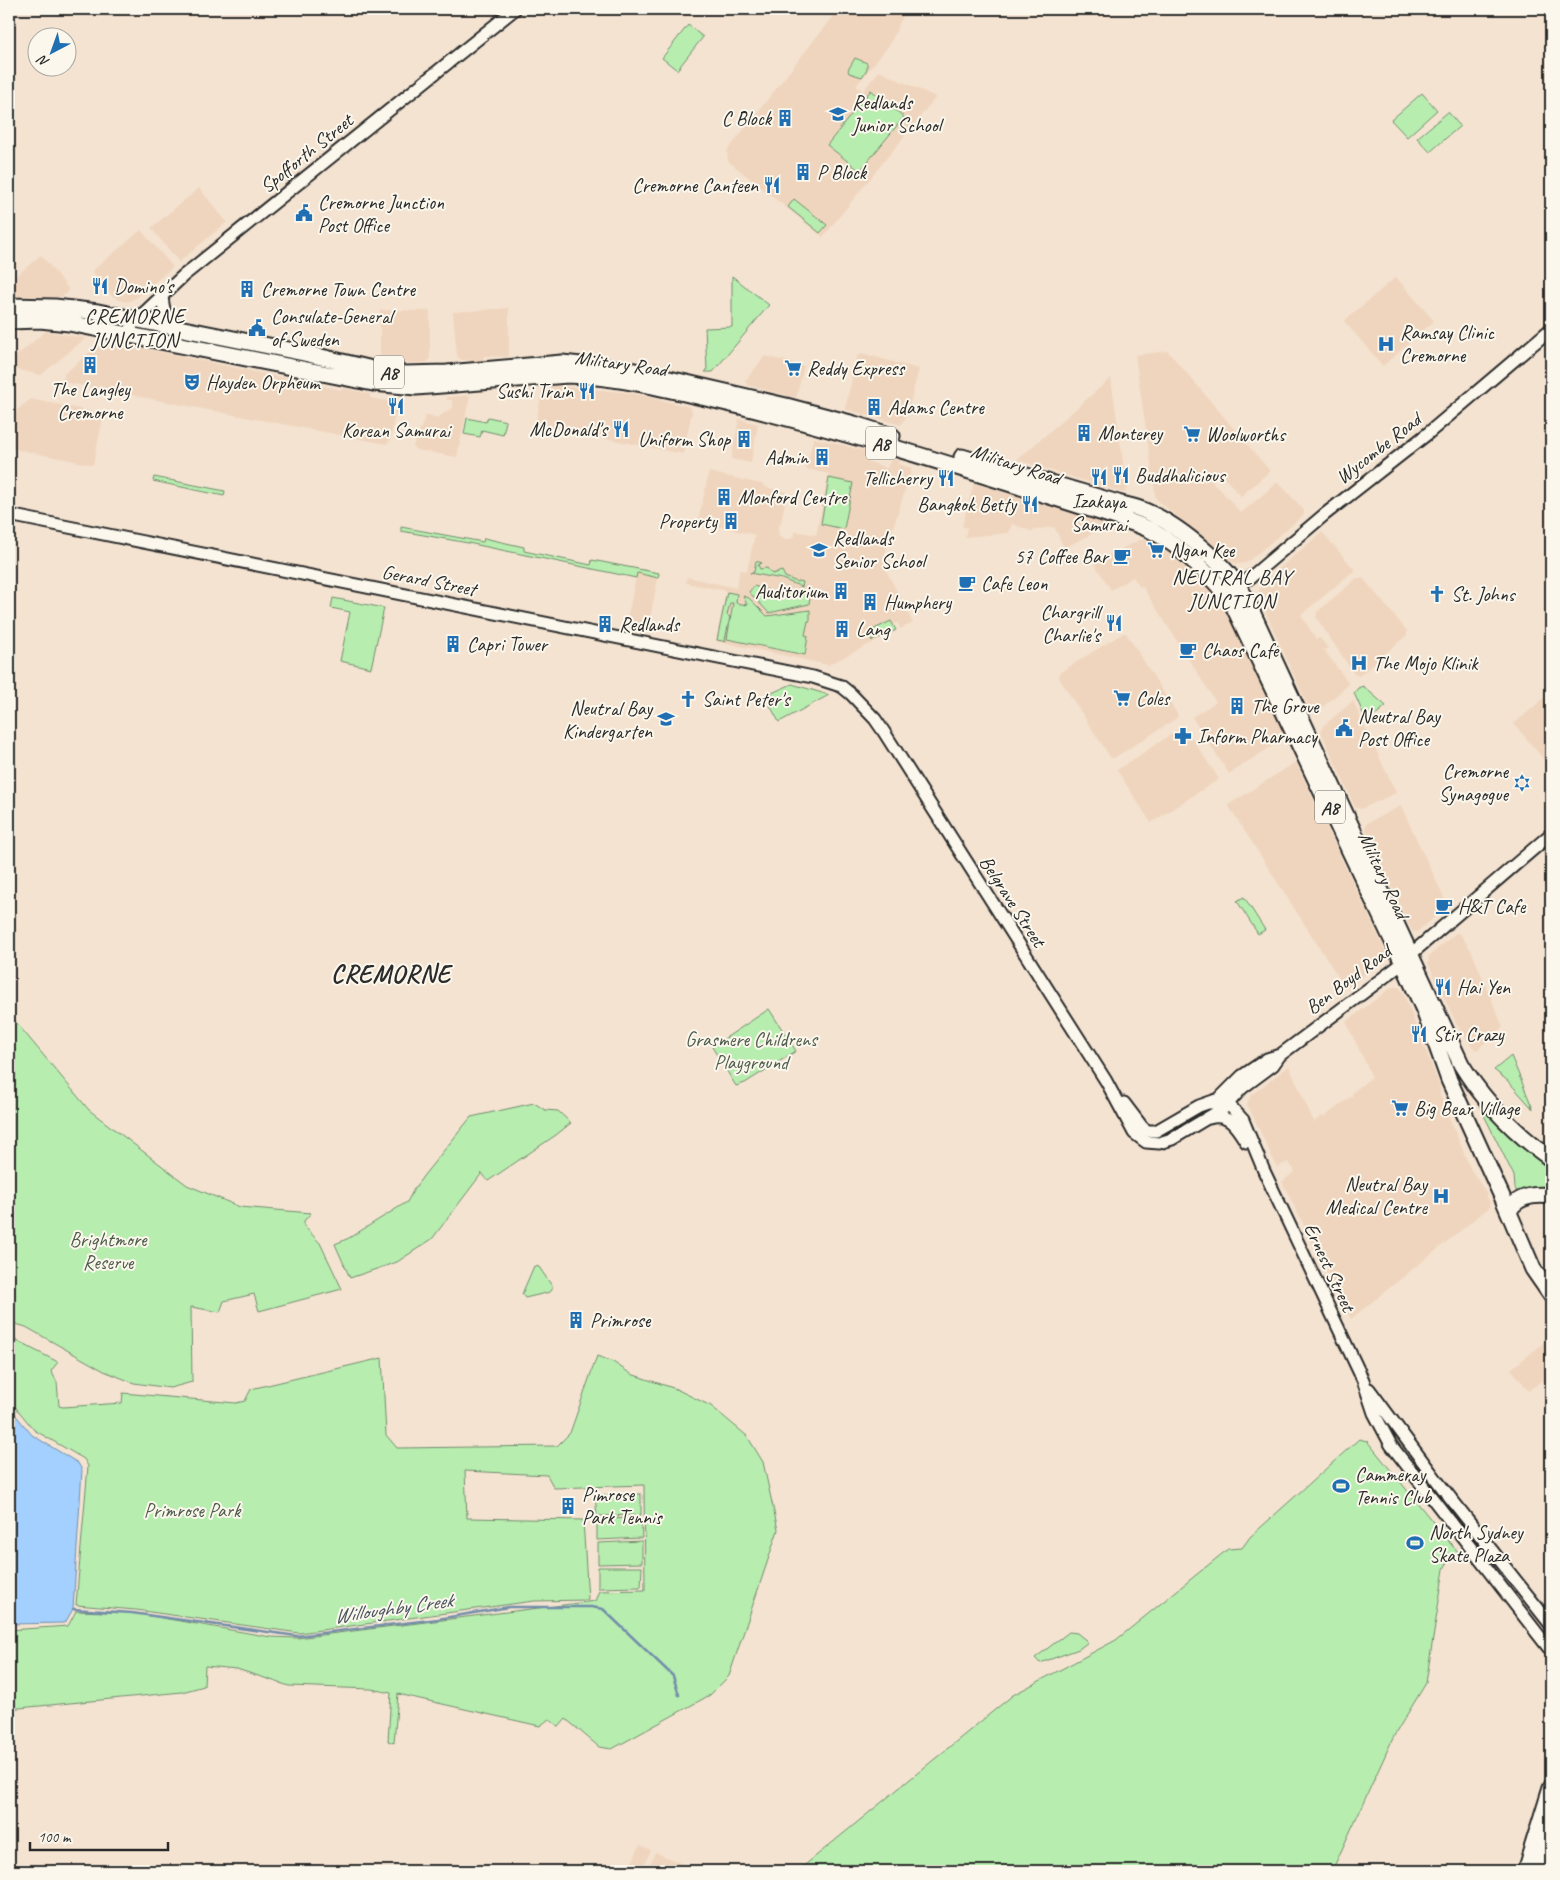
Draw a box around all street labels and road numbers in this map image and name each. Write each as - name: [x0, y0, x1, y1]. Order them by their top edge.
- street label: Spofforth Street: [255, 107, 360, 199]
- street label: Military Road: [573, 345, 672, 383]
- road number: A8: [374, 356, 404, 388]
- street label: Wycombe Road: [1331, 405, 1428, 489]
- road number: A8: [866, 426, 896, 459]
- street label: Military Road: [968, 438, 1067, 492]
- street label: Gerard Street: [380, 559, 481, 602]
- road number: A8: [1315, 790, 1345, 824]
- street label: Military Road: [1353, 828, 1416, 925]
- street label: Belgrave Street: [974, 851, 1053, 954]
- street label: Ben Boyd Road: [1300, 937, 1399, 1020]
- street label: Ernest Street: [1298, 1219, 1362, 1318]

